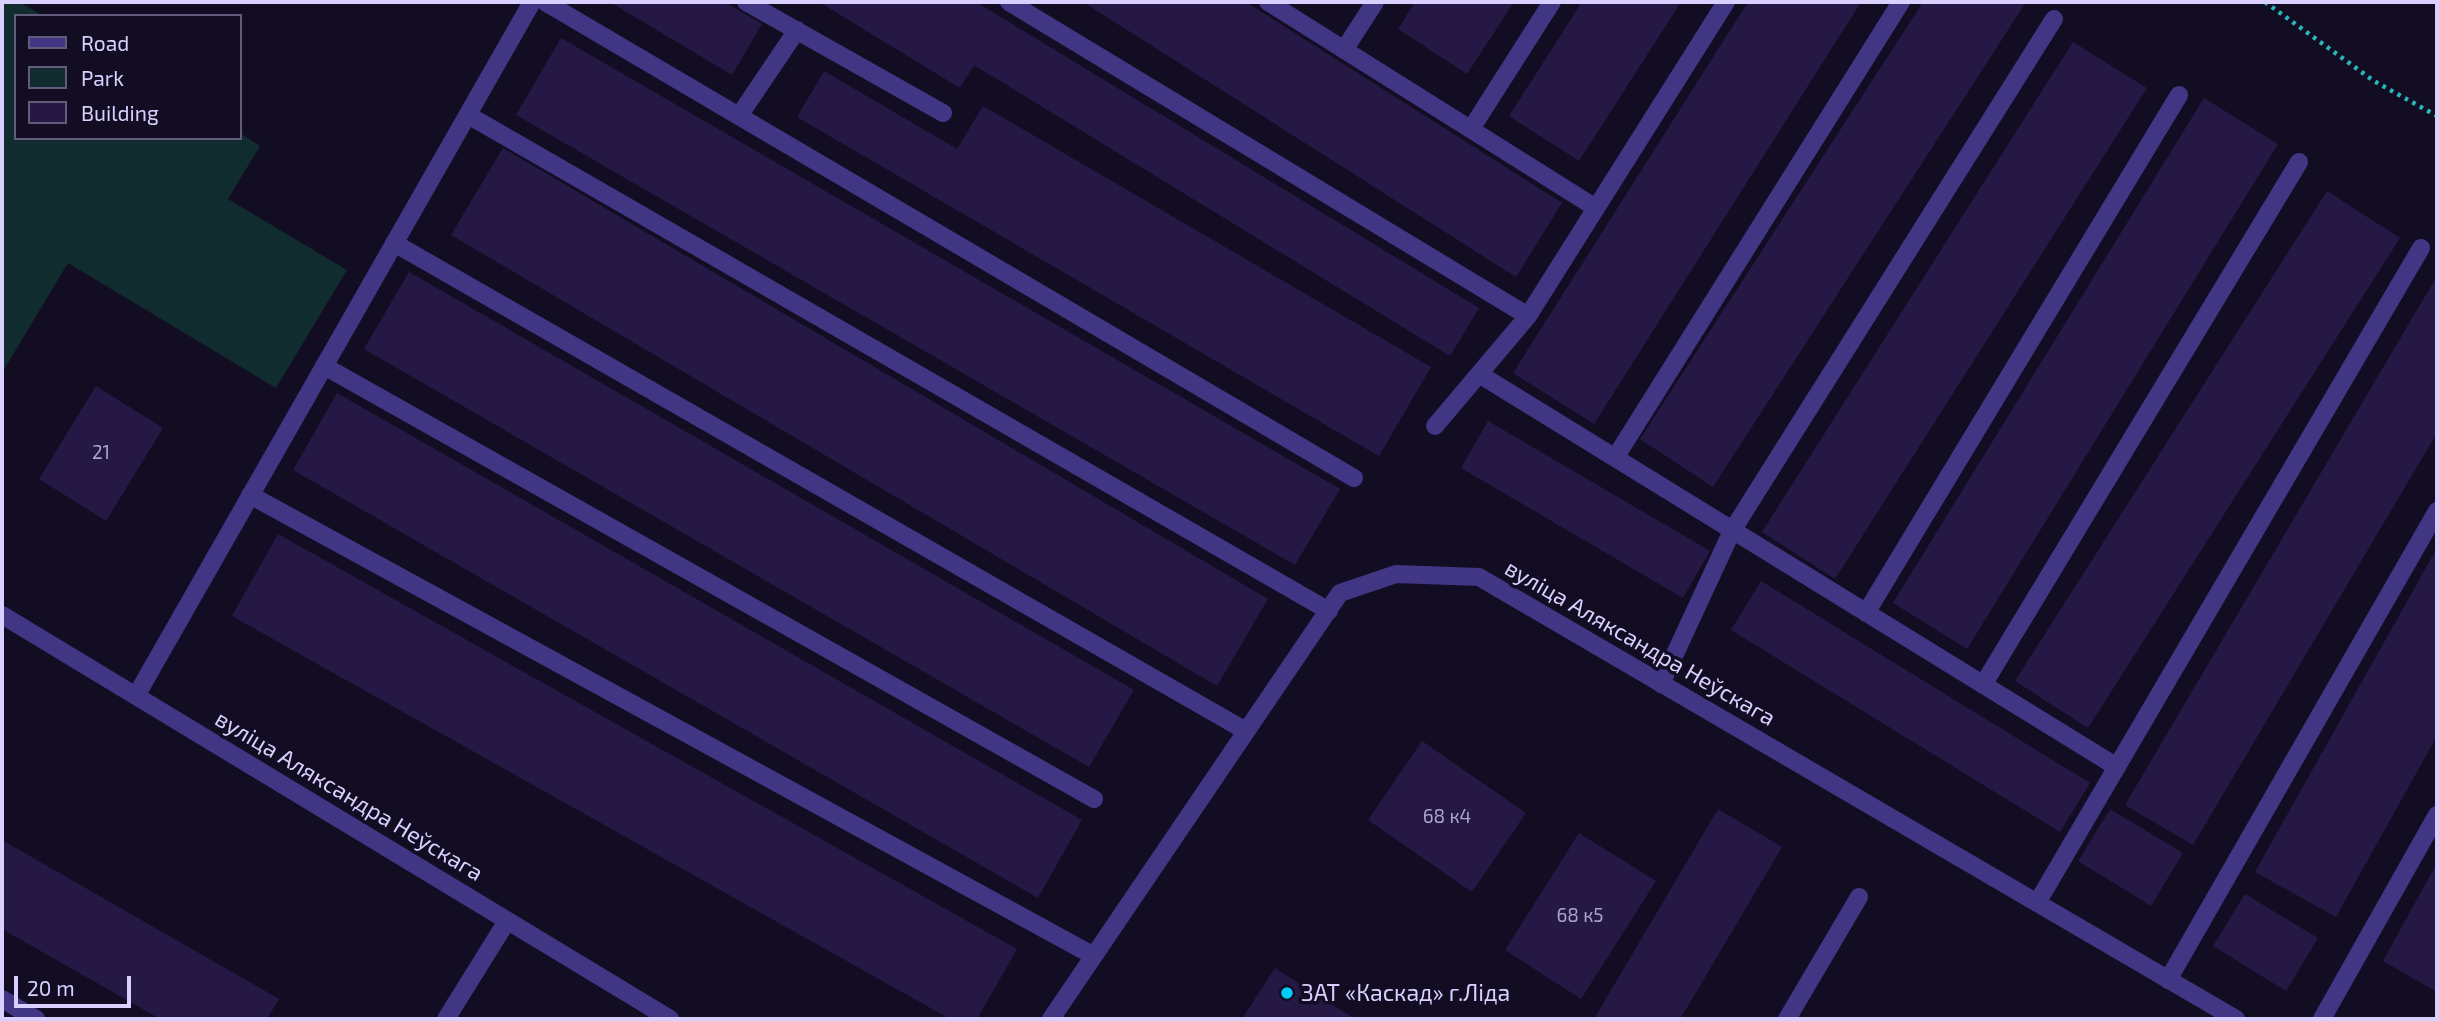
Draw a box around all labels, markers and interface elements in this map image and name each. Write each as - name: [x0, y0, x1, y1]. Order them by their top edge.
- legend: [14, 14, 242, 140]
- text: Road: [81, 30, 129, 55]
- text: Park: [81, 65, 124, 90]
- text: Building: [81, 100, 159, 125]
- house number: 21: [92, 442, 110, 464]
- street label: вуліца Аляксандра Неўскага: [1500, 554, 1780, 732]
- street label: вуліца Аляксандра Неўскага: [210, 705, 488, 887]
- house number: 68 к4: [1423, 806, 1471, 828]
- house number: 68 к5: [1556, 905, 1604, 927]
- scale bar: [18, 962, 135, 1006]
- text: 20 m: [27, 975, 75, 1000]
- place label: ЗАТ «Каскад» г.Ліда: [1301, 979, 1510, 1007]
- marker: ЗАТ «Каскад» г.Ліда: [1279, 985, 1295, 1001]

